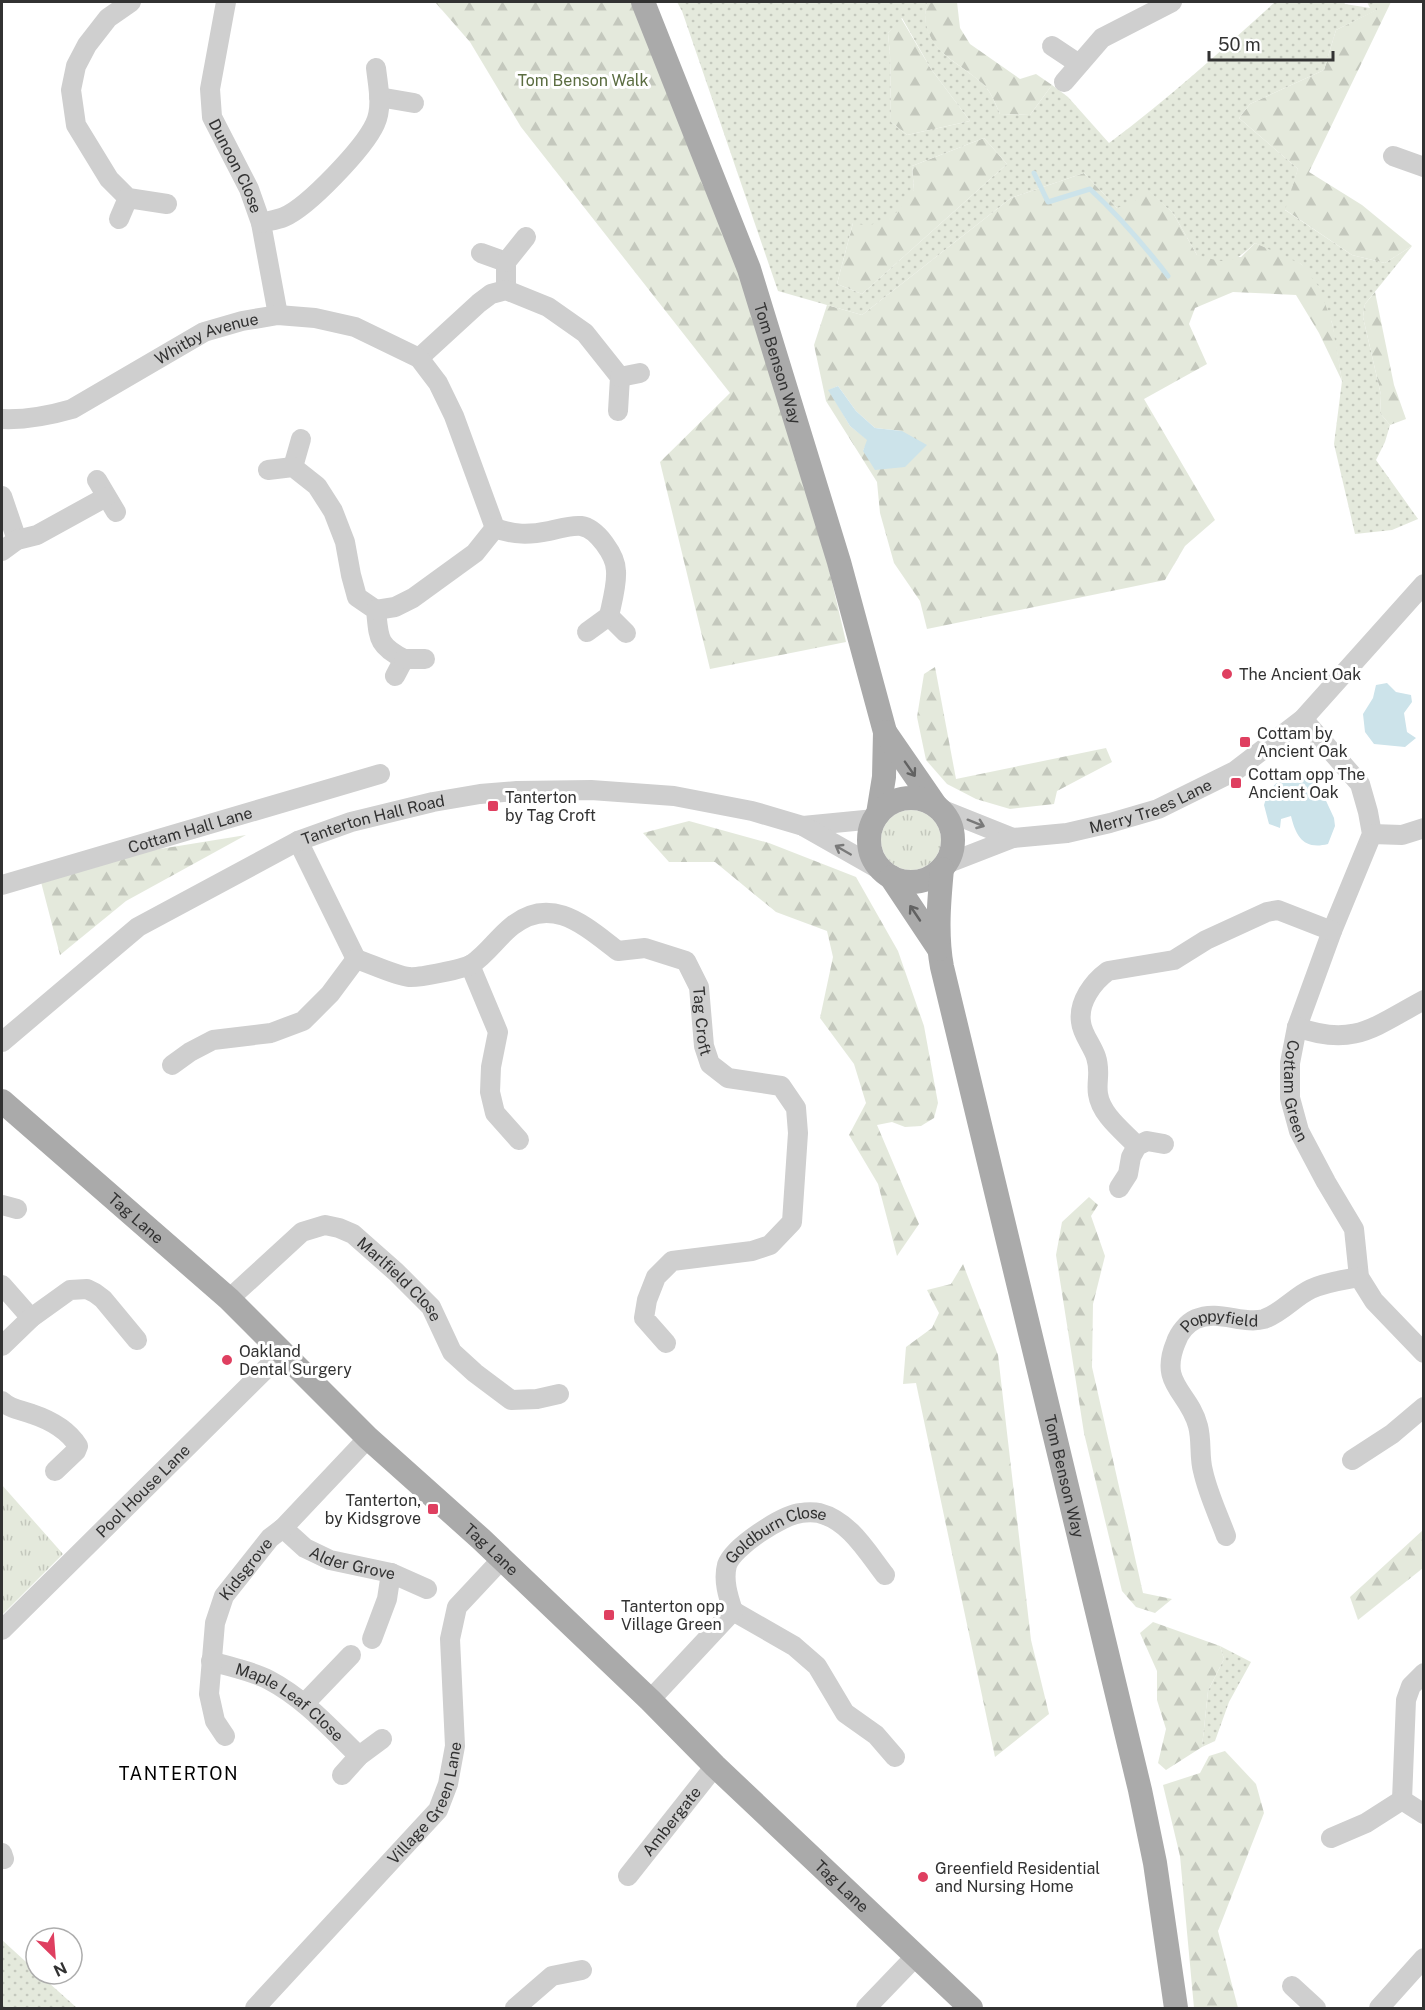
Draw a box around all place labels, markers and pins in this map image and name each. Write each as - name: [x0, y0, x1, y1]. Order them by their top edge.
- place label: The Ancient Oak: [1239, 665, 1361, 684]
- marker: The Ancient Oak: [1220, 667, 1234, 681]
- place label: Cottam by Ancient Oak: [1257, 724, 1348, 761]
- marker: Cottam by Ancient Oak: [1238, 735, 1252, 749]
- place label: Cottam opp The Ancient Oak: [1248, 765, 1365, 802]
- marker: Cottam opp The Ancient Oak: [1229, 776, 1243, 790]
- place label: Tanterton by Tag Croft: [505, 788, 596, 825]
- marker: Tanterton by Tag Croft: [486, 799, 500, 813]
- place label: Oakland Dental Surgery: [239, 1342, 352, 1379]
- marker: Oakland Dental Surgery: [220, 1353, 234, 1367]
- place label: Tanterton, by Kidsgrove: [325, 1491, 421, 1528]
- marker: Tanterton, by Kidsgrove: [426, 1502, 440, 1516]
- place label: Tanterton opp Village Green: [621, 1597, 724, 1634]
- marker: Tanterton opp Village Green: [602, 1608, 616, 1622]
- place label: Greenfield Residential and Nursing Home: [935, 1859, 1100, 1896]
- marker: Greenfield Residential and Nursing Home: [916, 1870, 930, 1884]

